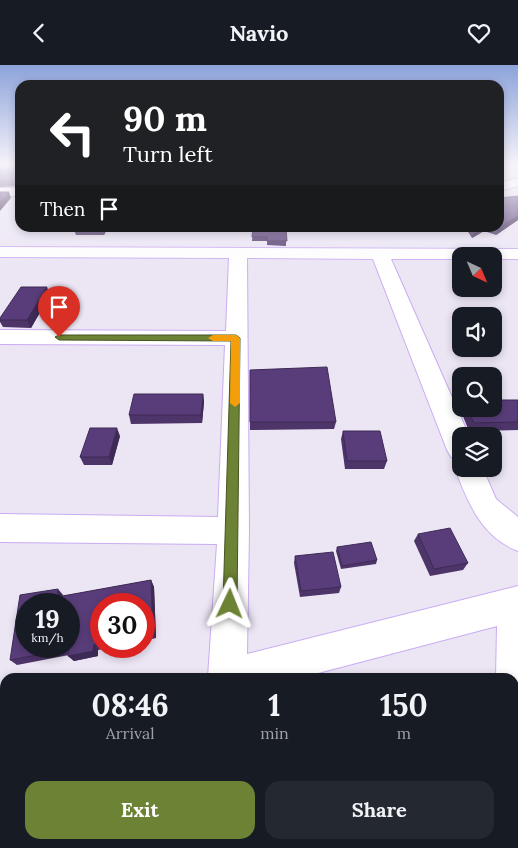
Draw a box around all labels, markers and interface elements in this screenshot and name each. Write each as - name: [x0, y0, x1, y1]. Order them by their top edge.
- icon: back: [25, 19, 53, 47]
- text: Navio: [229, 19, 289, 47]
- icon: heart: [465, 19, 493, 47]
- text: 90 m: [123, 96, 207, 141]
- icon: left: [40, 100, 105, 165]
- text: Turn left: [123, 140, 213, 168]
- icon: arrive: [95, 195, 123, 223]
- text: Then: [40, 197, 85, 221]
- north arrow: [452, 247, 502, 297]
- map controls: [452, 247, 502, 477]
- pin: [38, 286, 80, 337]
- icon: arrive: [45, 293, 73, 321]
- button: sound: [452, 307, 502, 357]
- button: search: [452, 367, 502, 417]
- button: layers: [452, 427, 502, 477]
- position arrow: [203, 577, 255, 629]
- speed limit sign: 30: [90, 593, 155, 658]
- text: 19: [35, 603, 60, 635]
- text: km/h: [31, 630, 64, 645]
- text: 08:46: [91, 686, 169, 724]
- text: 1: [268, 686, 281, 724]
- text: 150: [380, 686, 428, 724]
- text: Arrival: [106, 723, 155, 743]
- text: min: [260, 723, 289, 743]
- text: m: [397, 723, 411, 743]
- button: Exit: [25, 781, 255, 839]
- button: Share: [265, 781, 494, 839]

